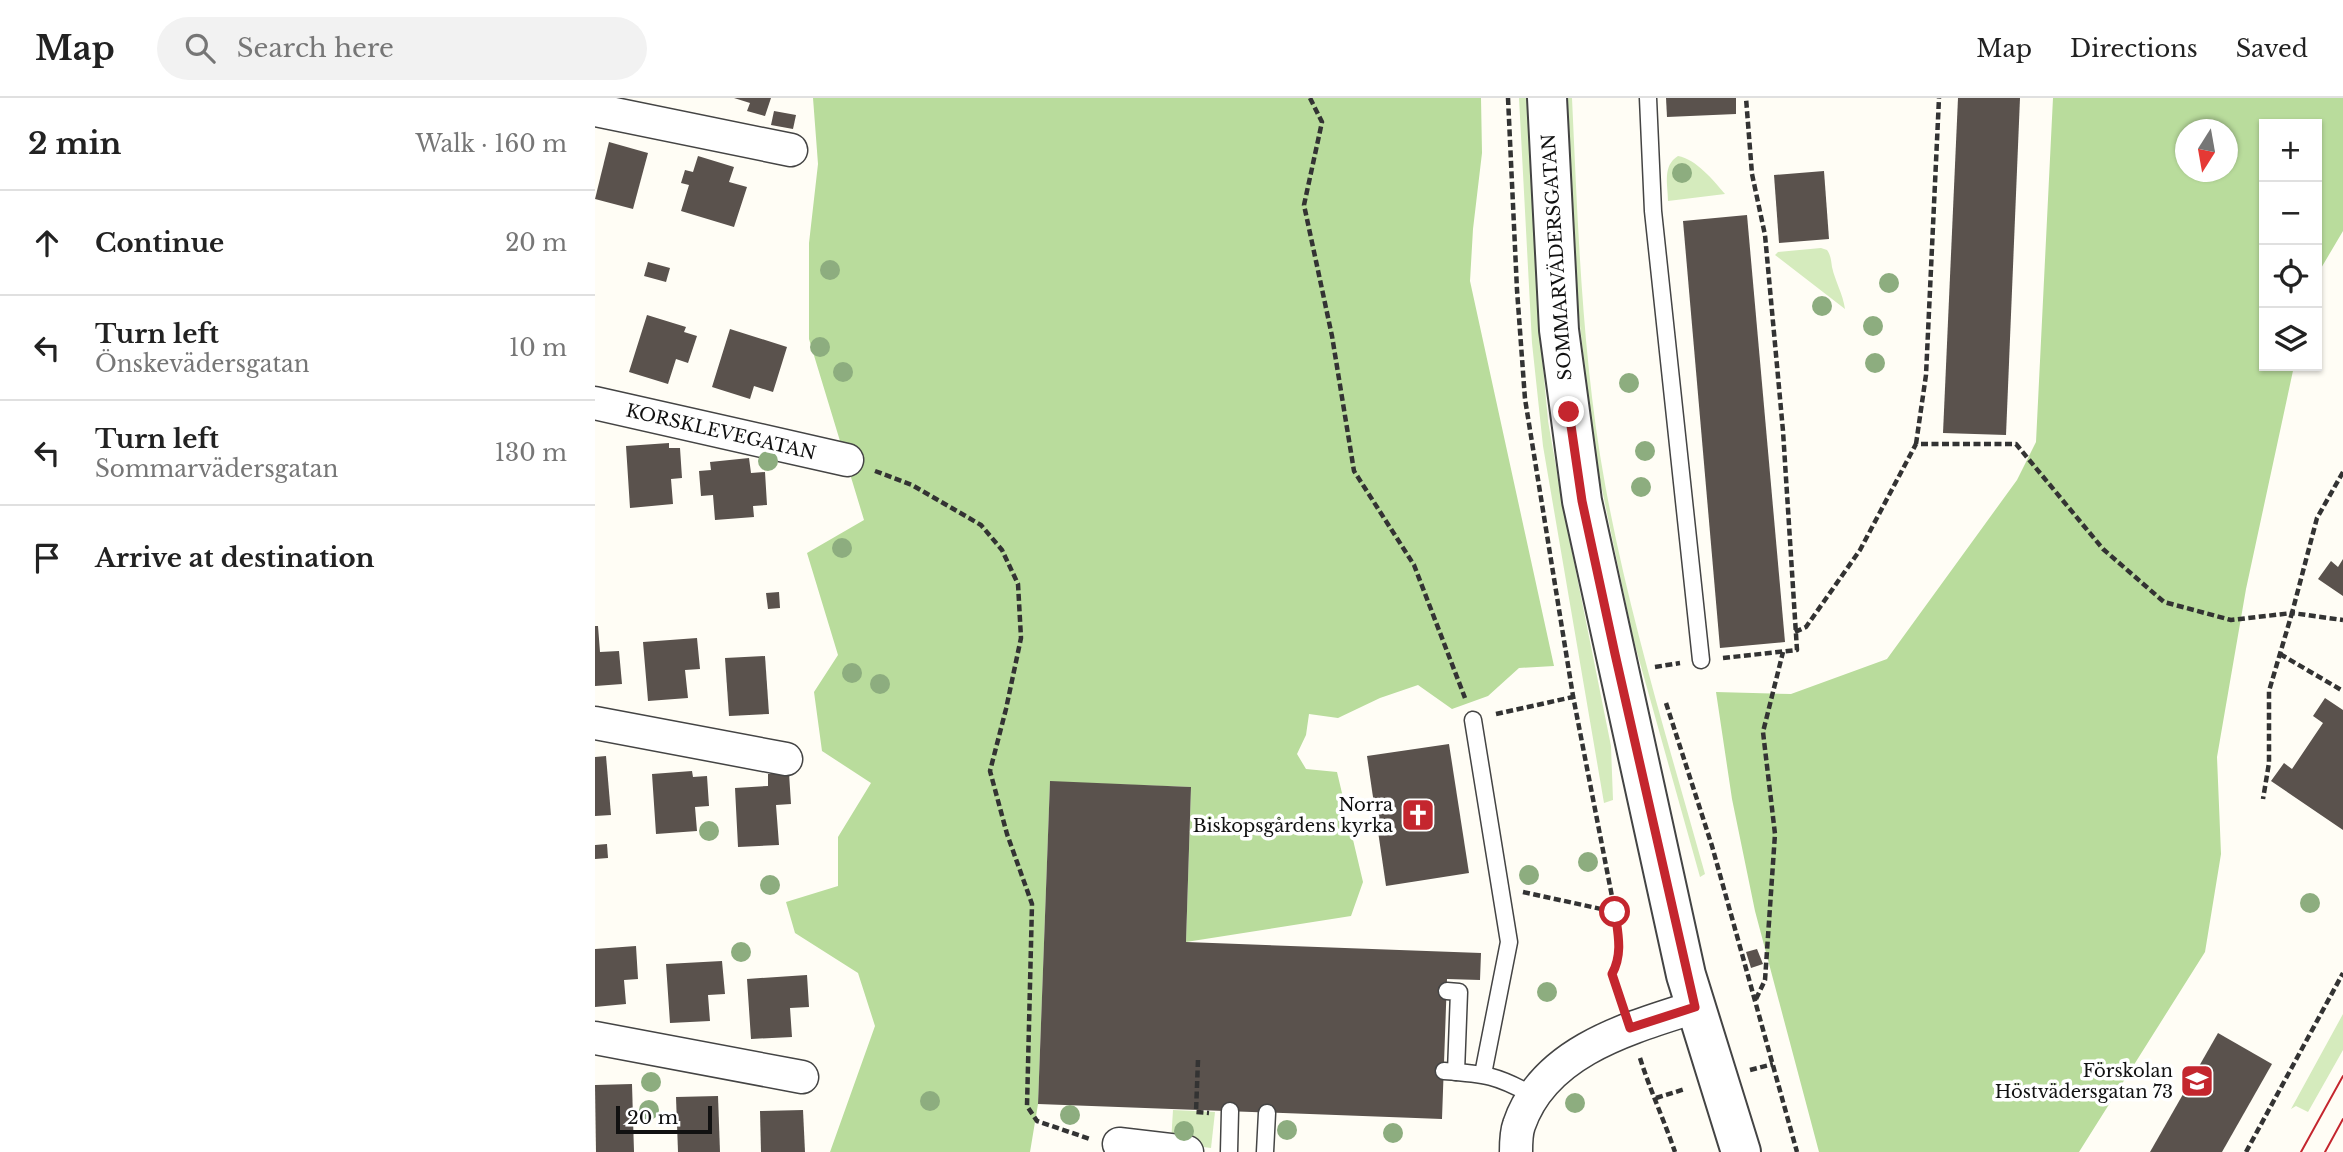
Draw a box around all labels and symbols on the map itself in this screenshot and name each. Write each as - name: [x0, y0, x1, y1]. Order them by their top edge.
- north arrow: [2175, 119, 2238, 182]
- street label: SOMMARVÄDERSGATAN: [1536, 133, 1577, 381]
- route end: [1553, 396, 1584, 427]
- street label: KORSKLEVEGATAN: [624, 399, 818, 465]
- place label: Norra Biskopsgårdens kyrka: [1193, 794, 1393, 837]
- church icon: Norra Biskopsgårdens kyrka: [1399, 796, 1437, 834]
- route start: [1599, 896, 1630, 927]
- place label: Förskolan Höstvädersgatan 73: [1995, 1060, 2173, 1103]
- school or university icon: Förskolan Höstvädersgatan 73: [2178, 1062, 2216, 1100]
- scale bar: [616, 1103, 712, 1135]

